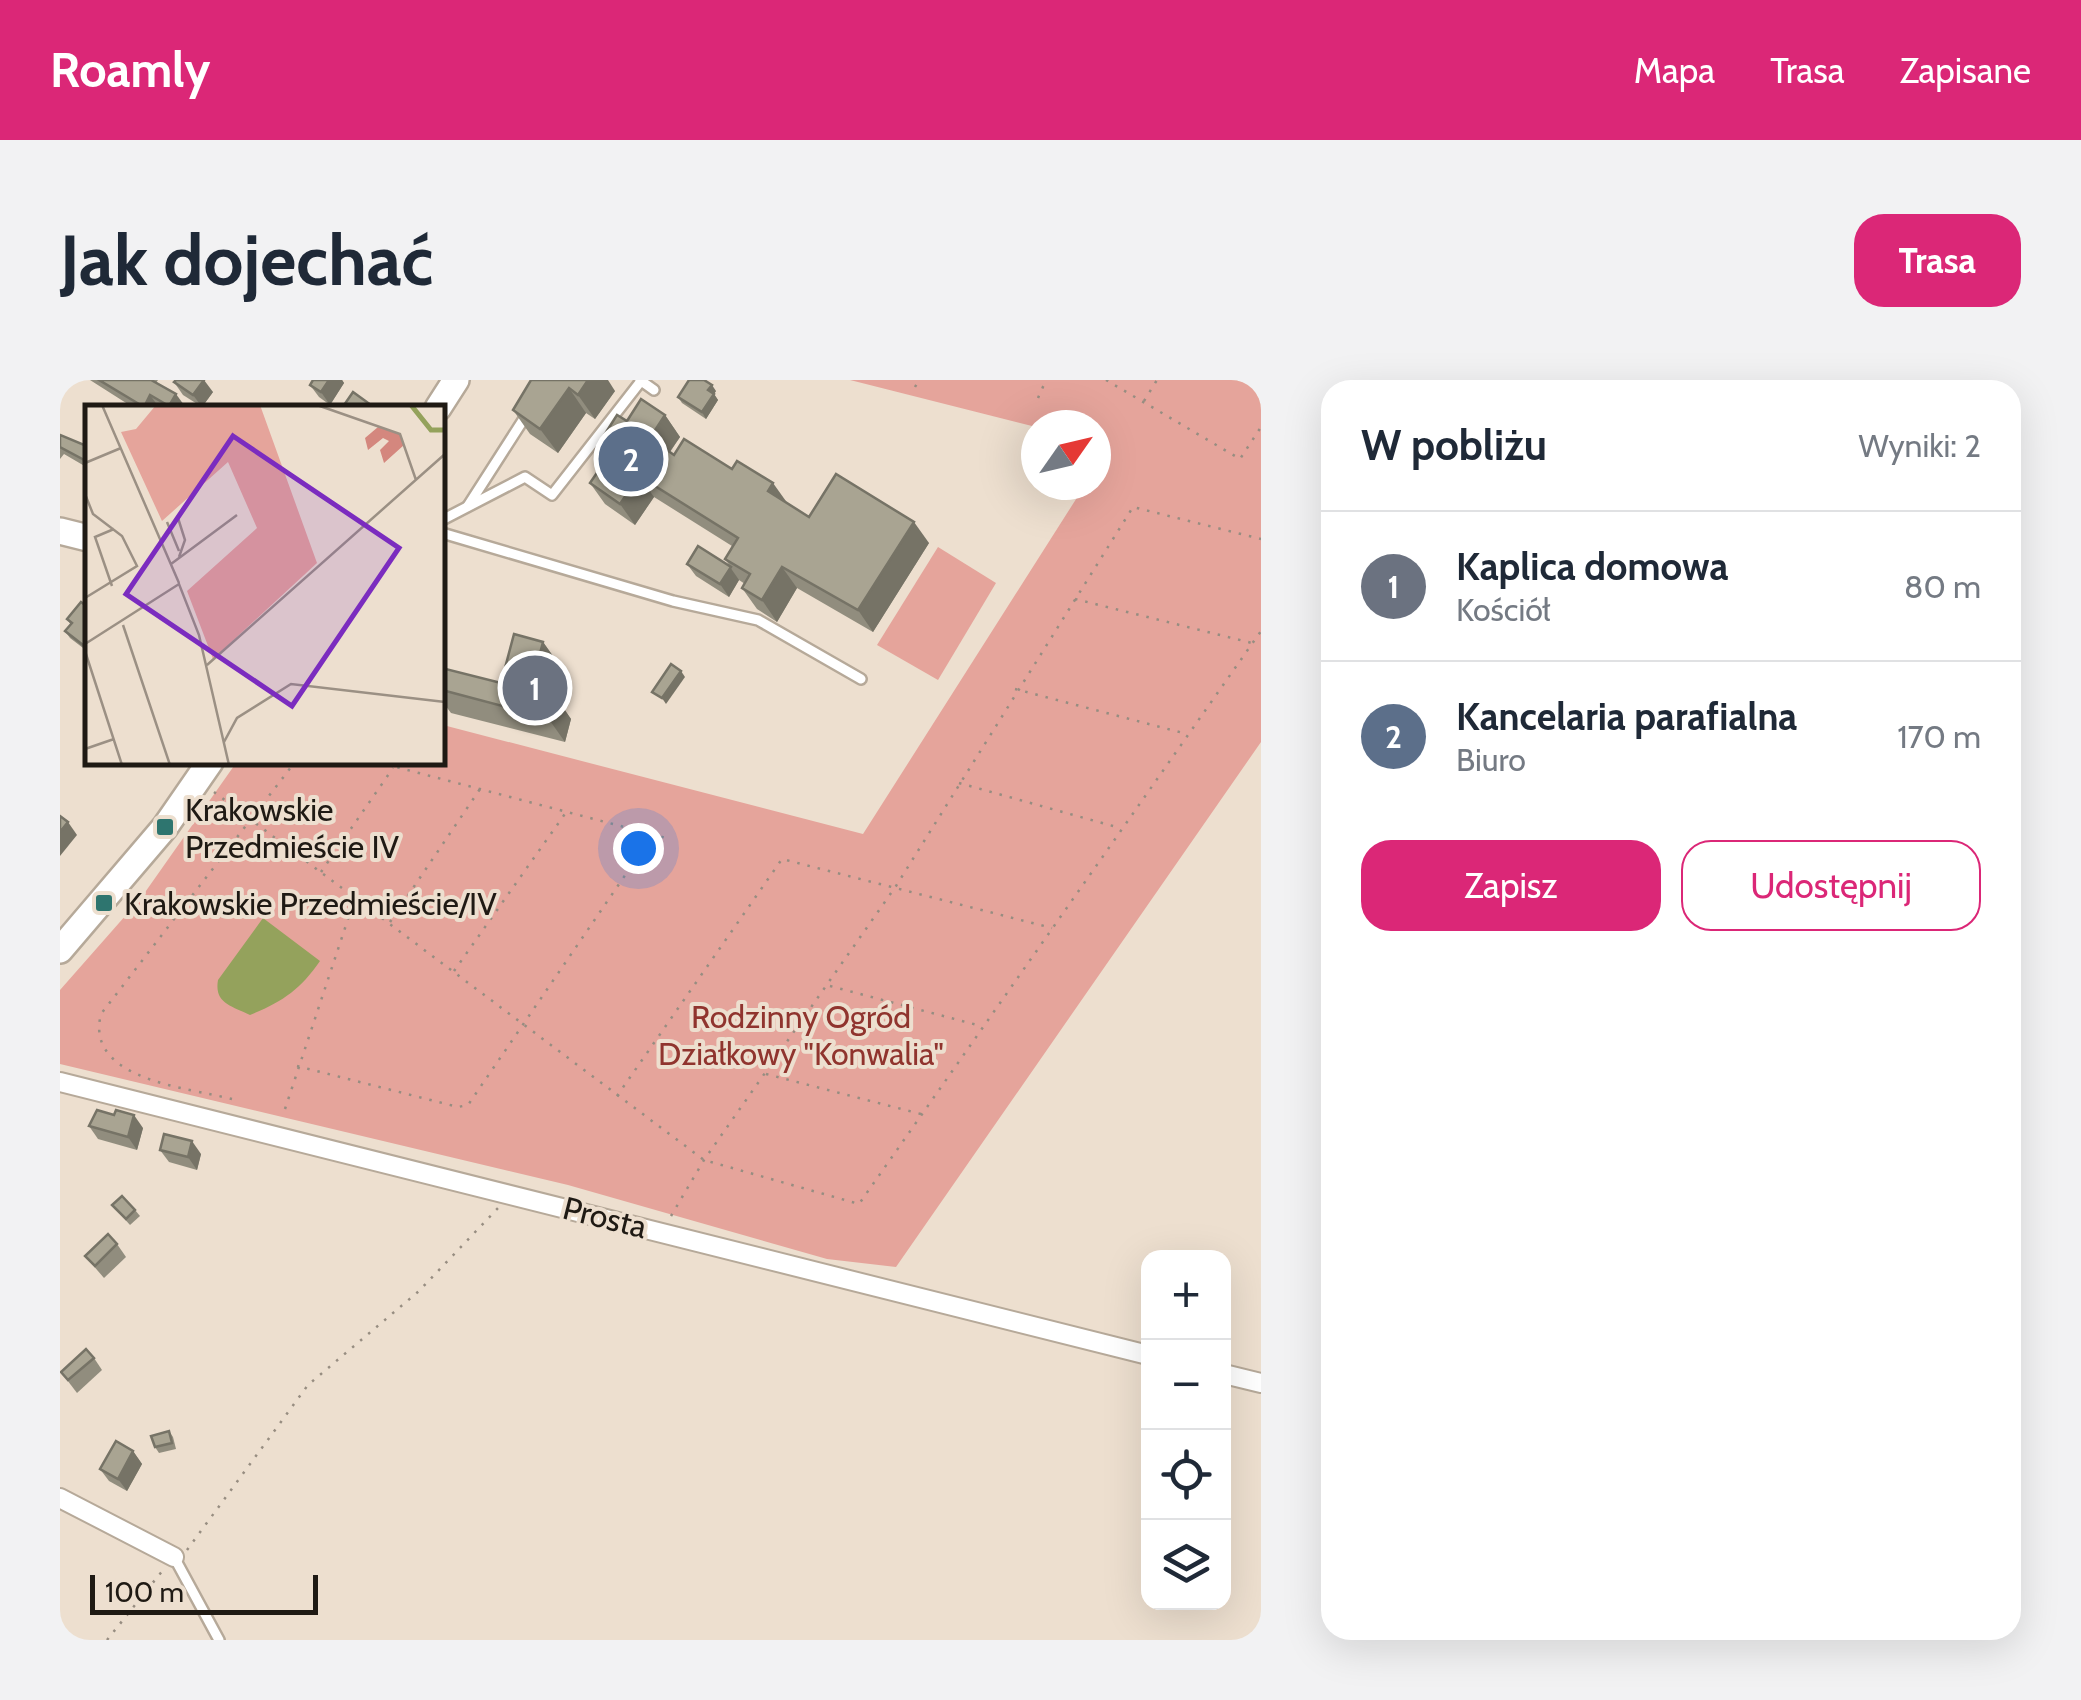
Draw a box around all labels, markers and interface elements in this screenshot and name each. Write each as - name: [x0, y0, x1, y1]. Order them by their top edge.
- text: Roamly: [50, 41, 210, 99]
- text: Mapa: [1634, 49, 1715, 92]
- text: Trasa: [1770, 49, 1845, 92]
- text: Zapisane: [1900, 49, 2031, 92]
- button: Trasa: [1854, 214, 2021, 307]
- text: Jak dojechać: [60, 217, 433, 303]
- inset map: [85, 405, 445, 765]
- north arrow: [1021, 410, 1111, 500]
- text: W pobliżu: [1361, 419, 1547, 471]
- pin: 2: [598, 422, 664, 496]
- text: Wyniki: 2: [1858, 426, 1981, 465]
- text: Kaplica domowa: [1456, 543, 1728, 590]
- text: 1: [1388, 567, 1399, 606]
- text: 80 m: [1904, 567, 1981, 606]
- text: Kościół: [1456, 590, 1550, 629]
- pin: 1: [502, 650, 568, 726]
- text: Kancelaria parafialna: [1456, 693, 1797, 740]
- text: 2: [1385, 717, 1402, 756]
- text: 170 m: [1897, 717, 1981, 756]
- text: Biuro: [1456, 740, 1526, 779]
- place label: Krakowskie Przedmieście IV: [185, 790, 400, 866]
- marker: Krakowskie Przedmieście IV: [154, 816, 176, 838]
- your location: [613, 823, 664, 874]
- button: Zapisz: [1361, 840, 1661, 931]
- button: Udostępnij: [1681, 840, 1981, 931]
- place label: Krakowskie Przedmieście/IV: [124, 884, 497, 923]
- marker: Krakowskie Przedmieście/IV: [93, 892, 115, 914]
- park label: Rodzinny Ogród Działkowy "Konwalia": [658, 997, 944, 1073]
- street label: Prosta: [559, 1188, 651, 1246]
- map controls: [1141, 1250, 1231, 1610]
- button: +: [1141, 1250, 1231, 1340]
- button: −: [1141, 1340, 1231, 1430]
- button: locate: [1141, 1430, 1231, 1520]
- button: layers: [1141, 1520, 1231, 1610]
- scale bar: [90, 1570, 318, 1614]
- text: 100 m: [105, 1575, 184, 1609]

